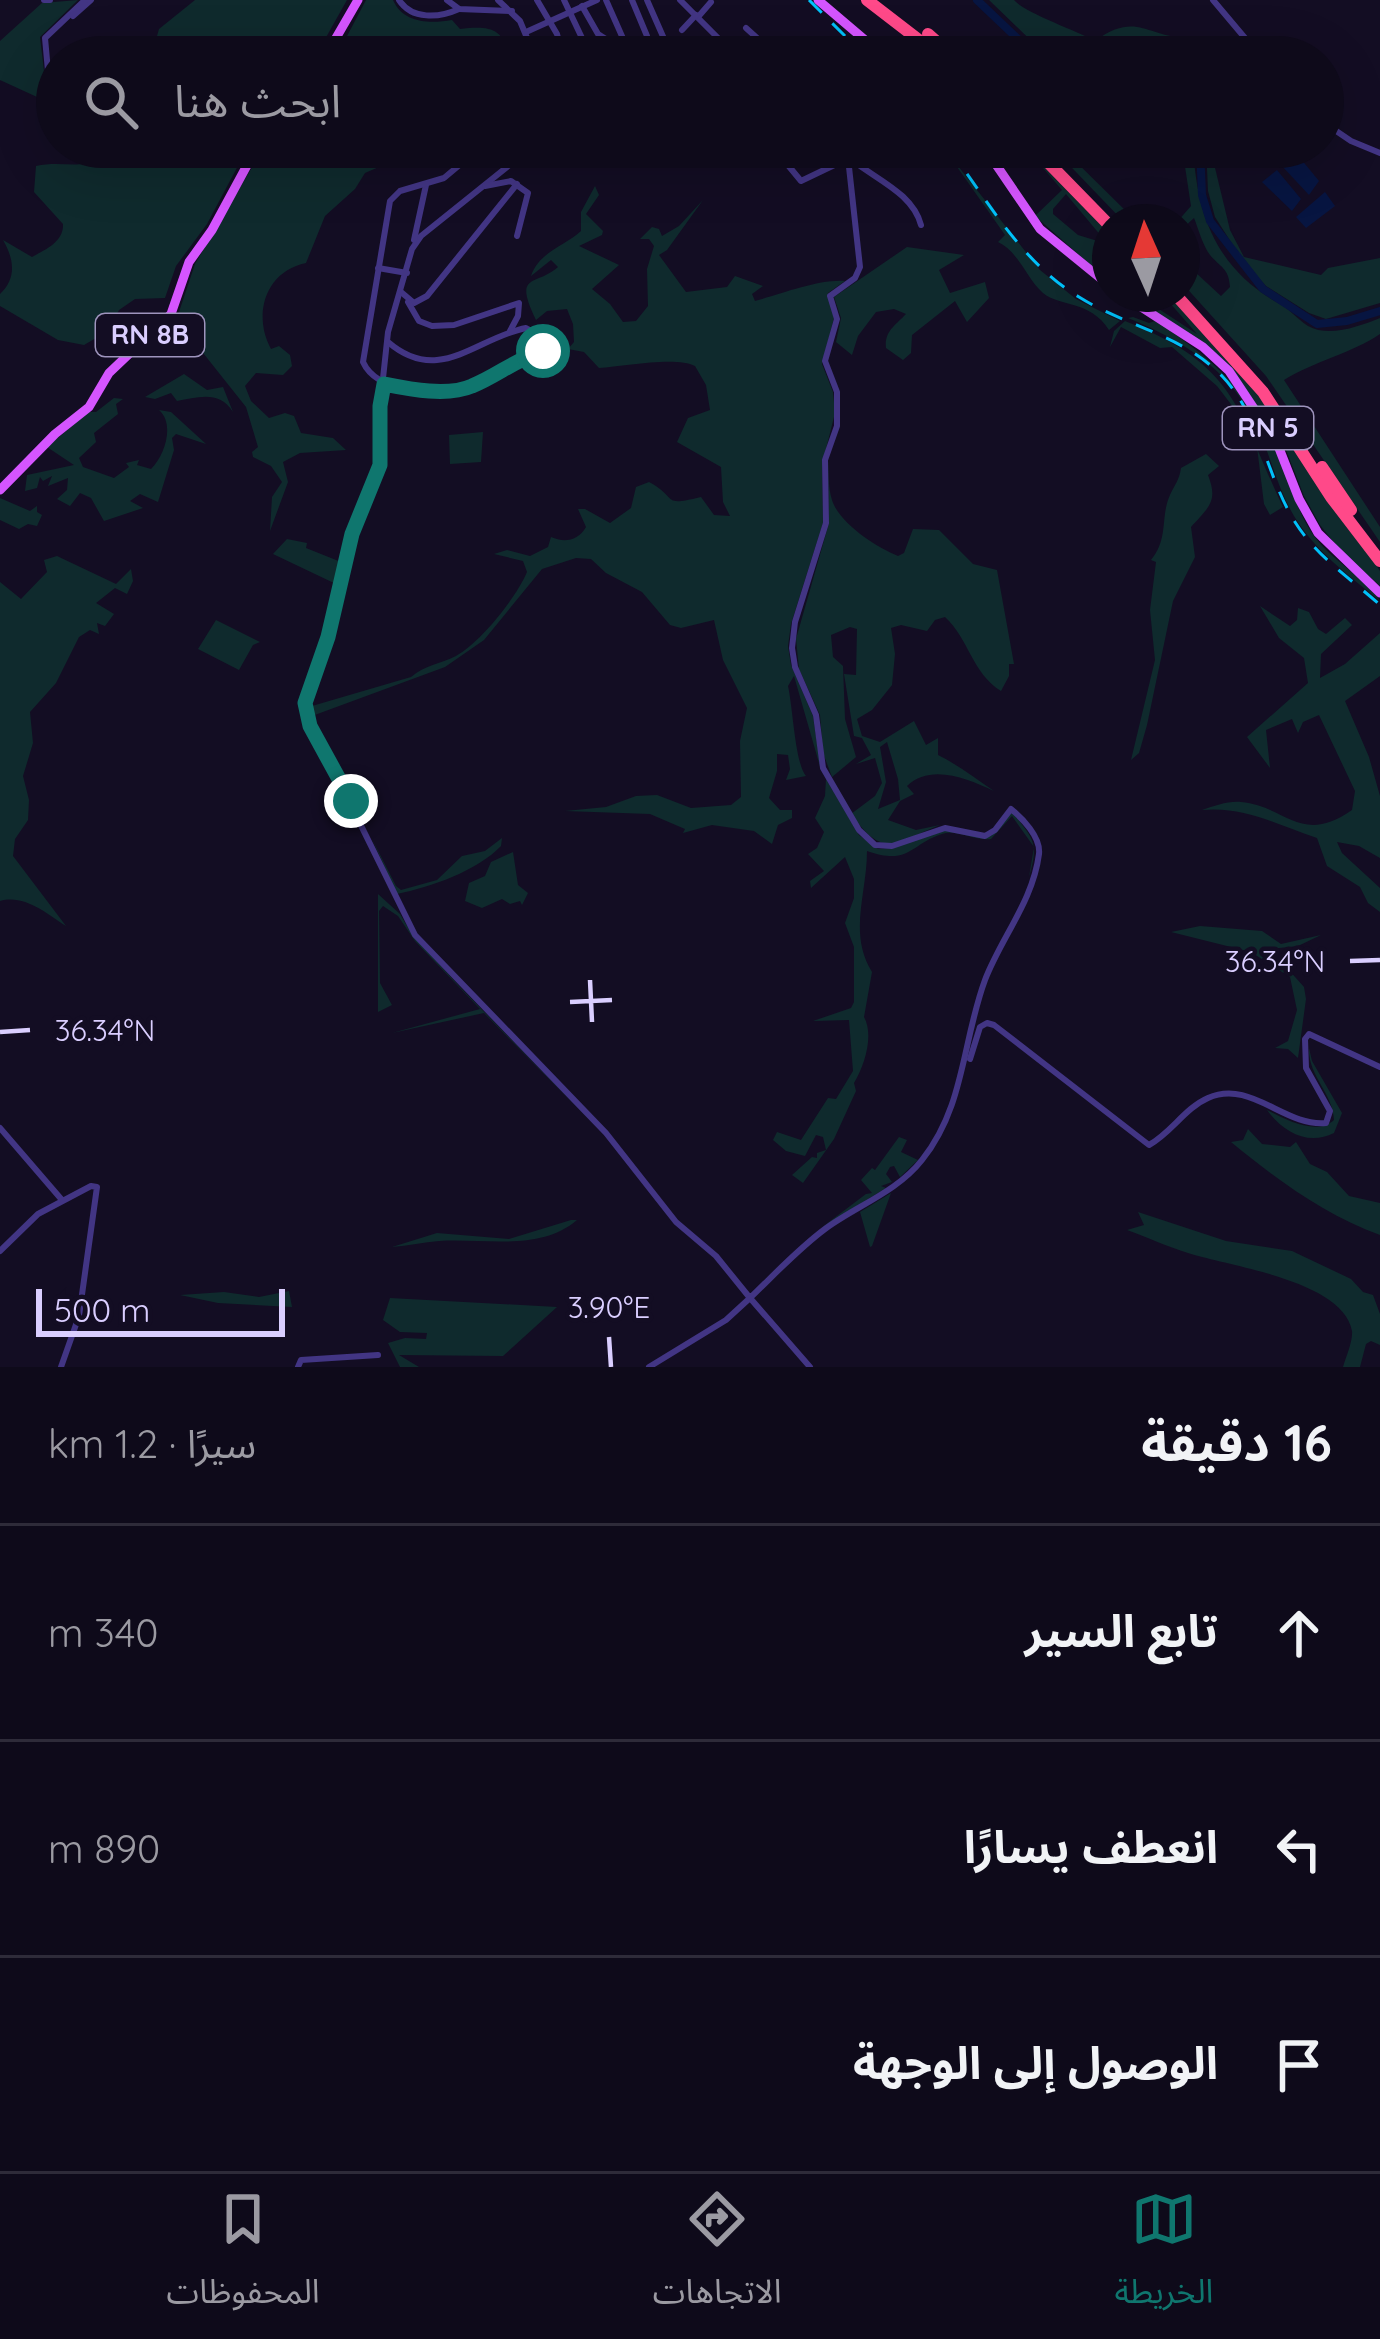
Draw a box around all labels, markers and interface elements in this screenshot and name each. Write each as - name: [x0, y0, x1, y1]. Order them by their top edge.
- search box: [36, 36, 1344, 168]
- icon: search: [78, 69, 144, 135]
- text: ابحث هنا: [174, 72, 341, 128]
- north arrow: [1092, 204, 1200, 312]
- road number: RN 8B: [96, 314, 204, 356]
- route start: [516, 324, 570, 378]
- road number: RN 5: [1223, 407, 1313, 449]
- route end: [324, 774, 378, 828]
- text: 36.34°N: [1225, 942, 1325, 980]
- text: 36.34°N: [55, 1011, 155, 1049]
- scale bar: [36, 1283, 285, 1336]
- text: 3.90°E: [568, 1288, 650, 1326]
- text: 500 m: [54, 1289, 150, 1330]
- text: 16 دقيقة: [1141, 1410, 1332, 1474]
- text: سيرًا · 1.2 km: [48, 1419, 256, 1468]
- icon: ahead: [1266, 1600, 1332, 1666]
- text: تابع السير: [1025, 1602, 1218, 1658]
- text: 340 m: [48, 1608, 158, 1657]
- icon: left: [1266, 1816, 1332, 1882]
- text: انعطف يسارًا: [964, 1818, 1218, 1874]
- text: 890 m: [48, 1824, 160, 1873]
- icon: arrive: [1266, 2032, 1332, 2098]
- text: الوصول إلى الوجهة: [853, 2034, 1218, 2090]
- tab: المحفوظات: [167, 2186, 320, 2327]
- tab: الاتجاهات: [653, 2186, 782, 2327]
- tab: الخريطة: [1115, 2186, 1213, 2327]

